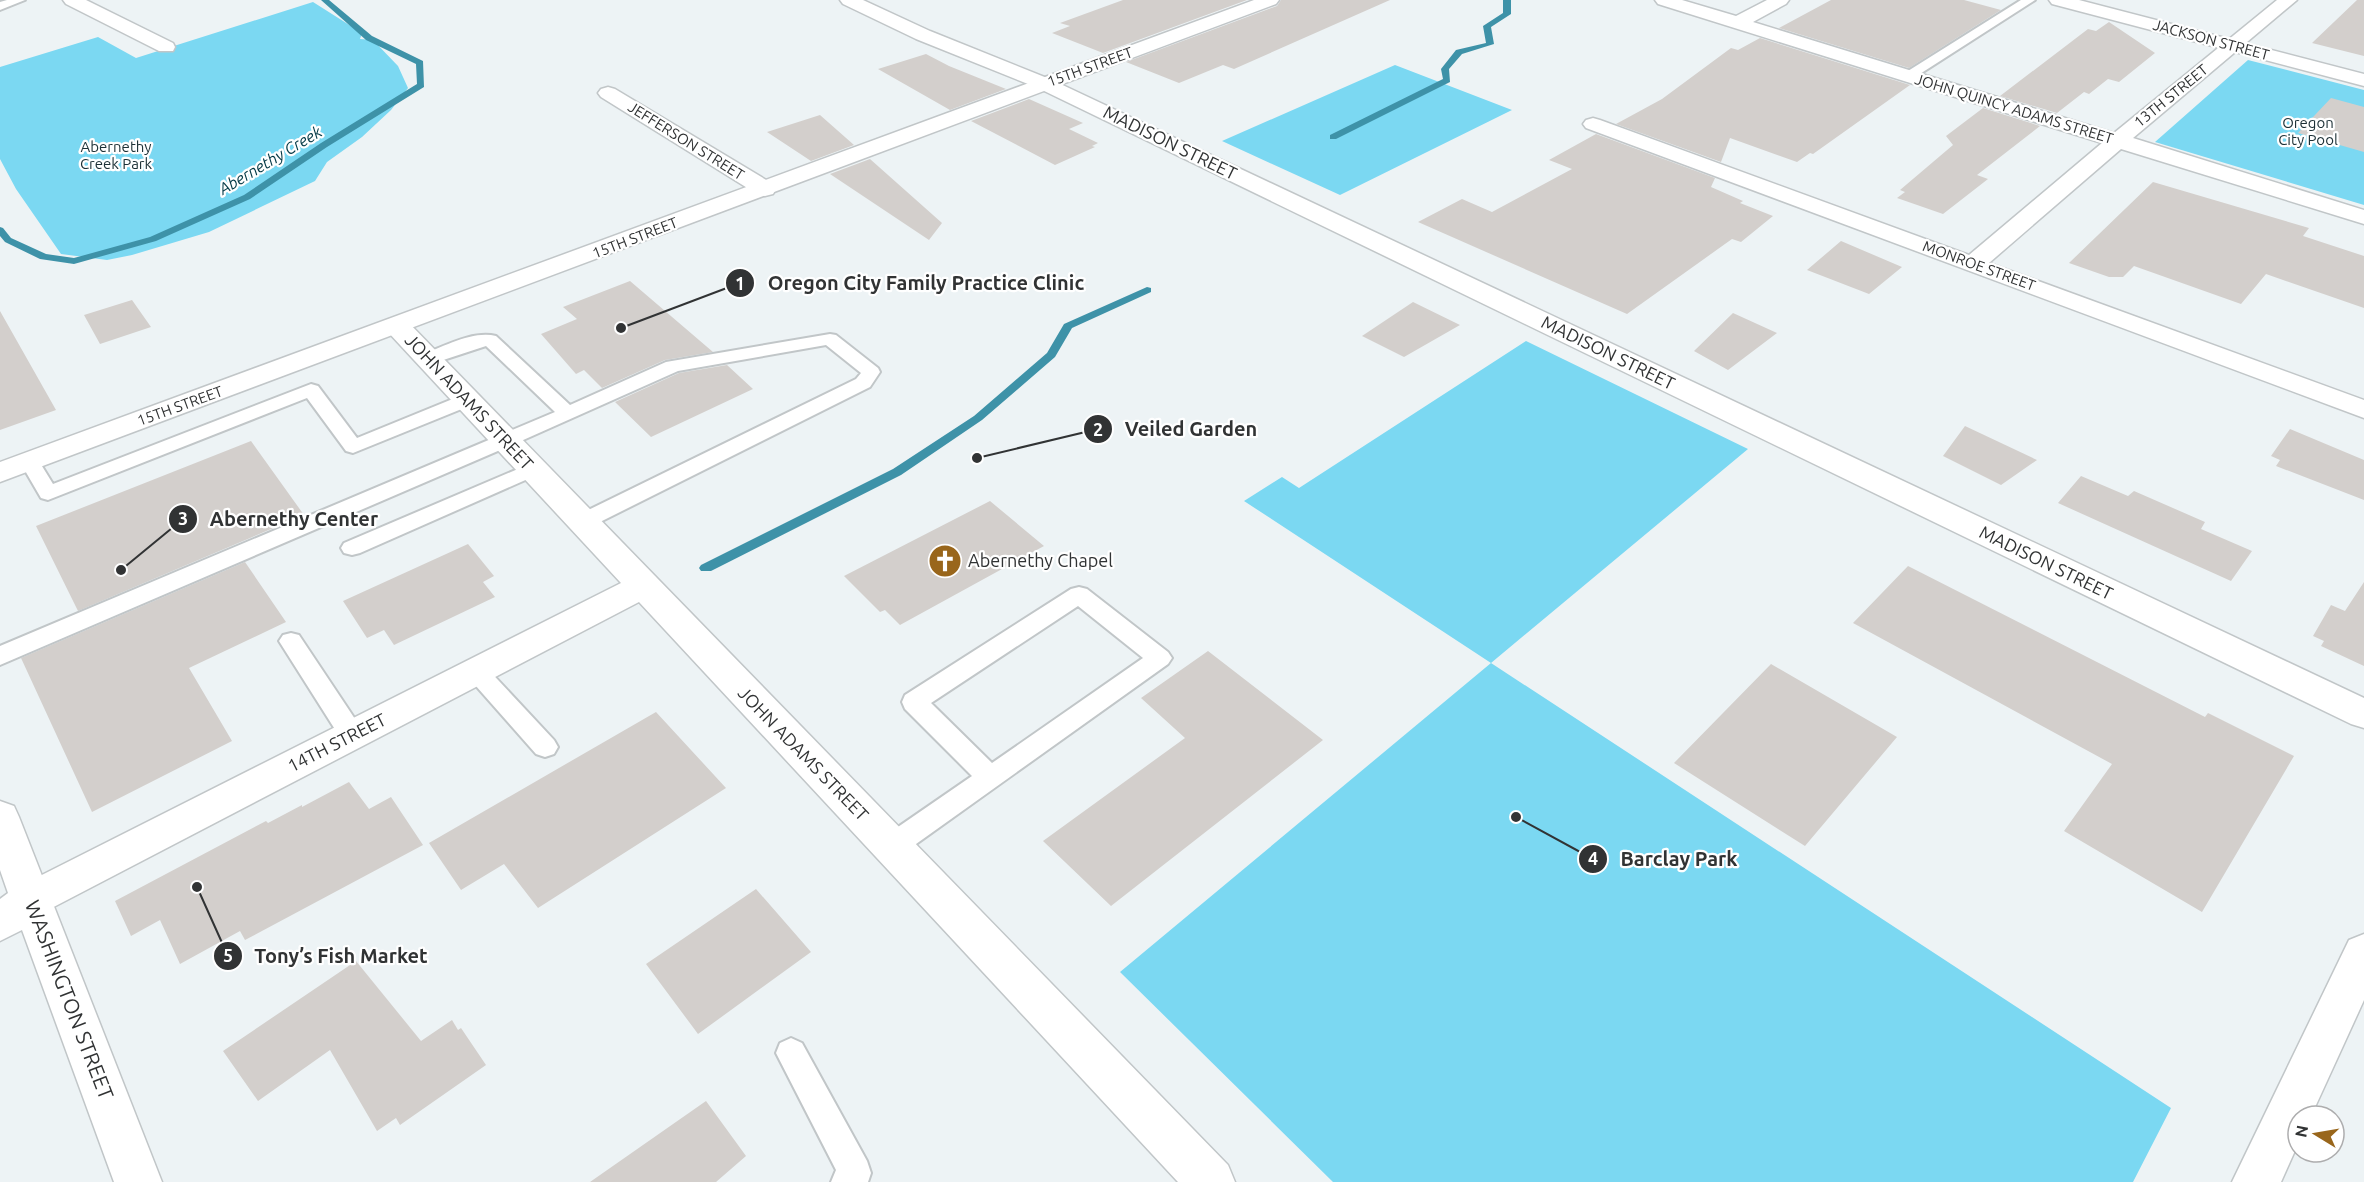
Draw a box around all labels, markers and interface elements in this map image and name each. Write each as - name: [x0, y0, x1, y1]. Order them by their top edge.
- street label: JACKSON STREET: [2151, 16, 2272, 63]
- street label: 15TH STREET: [1045, 43, 1136, 90]
- street label: 13TH STREET: [2130, 60, 2211, 130]
- street label: JOHN QUINCY ADAMS STREET: [1913, 70, 2116, 147]
- street label: JEFFERSON STREET: [625, 98, 748, 184]
- street label: MADISON STREET: [1100, 101, 1240, 183]
- park label: Oregon City Pool: [2278, 114, 2338, 148]
- water label: Abernethy Creek: [214, 122, 325, 198]
- park label: Abernethy Creek Park: [80, 138, 153, 172]
- street label: 15TH STREET: [590, 213, 680, 262]
- street label: MONROE STREET: [1920, 237, 2039, 294]
- callout: Oregon City Family Practice Clinic: [725, 264, 1096, 302]
- text: Oregon City Family Practice Clinic: [768, 271, 1084, 294]
- text: 1: [735, 273, 745, 293]
- street label: MADISON STREET: [1538, 311, 1678, 393]
- street label: JOHN ADAMS STREET: [402, 329, 538, 473]
- street label: 15TH STREET: [135, 382, 226, 429]
- callout: Veiled Garden: [1083, 410, 1269, 448]
- text: Veiled Garden: [1125, 417, 1257, 440]
- text: 2: [1093, 419, 1103, 439]
- callout: Abernethy Center: [168, 500, 391, 538]
- text: Abernethy Center: [210, 507, 379, 530]
- text: 3: [178, 508, 188, 528]
- street label: MADISON STREET: [1976, 521, 2116, 603]
- church icon: Abernethy Chapel: [927, 543, 963, 579]
- place label: Abernethy Chapel: [968, 550, 1113, 570]
- street label: JOHN ADAMS STREET: [735, 682, 873, 824]
- street label: 14TH STREET: [284, 709, 389, 775]
- callout: Barclay Park: [1578, 840, 1749, 878]
- text: Barclay Park: [1621, 847, 1737, 870]
- text: 4: [1588, 848, 1598, 868]
- street label: WASHINGTON STREET: [21, 897, 119, 1103]
- callout: Tony’s Fish Market: [213, 937, 440, 975]
- text: Tony’s Fish Market: [254, 944, 428, 967]
- text: 5: [223, 945, 233, 965]
- north arrow: [2286, 1104, 2346, 1164]
- text: N: [2291, 1124, 2311, 1139]

